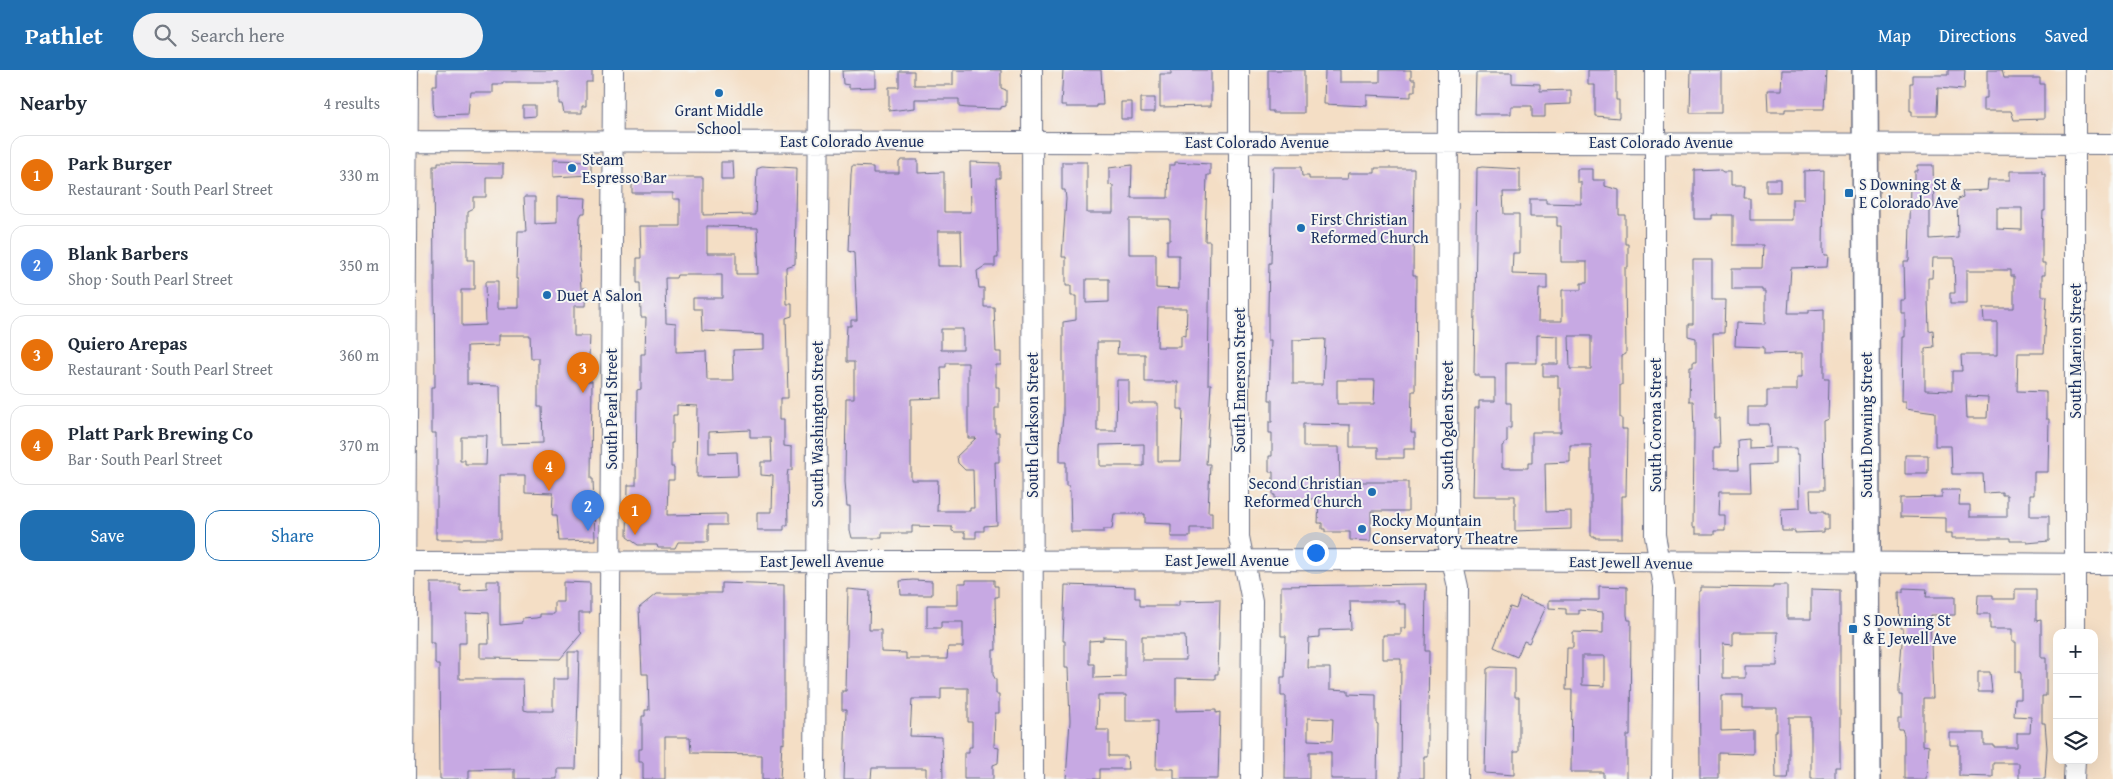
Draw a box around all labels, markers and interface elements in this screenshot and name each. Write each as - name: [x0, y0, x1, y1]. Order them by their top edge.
- search box: [133, 13, 483, 58]
- text: Pathlet: [25, 18, 103, 53]
- icon: search: [151, 21, 179, 49]
- text: Search here: [191, 21, 285, 49]
- text: Map: [1878, 22, 1911, 49]
- text: Directions: [1939, 22, 2016, 49]
- text: Saved: [2044, 22, 2088, 49]
- text: Nearby: [20, 87, 87, 118]
- marker: Grant Middle School: [713, 87, 725, 99]
- text: 4 results: [323, 91, 380, 115]
- place label: Grant Middle School: [675, 98, 763, 140]
- street label: East Colorado Avenue: [780, 129, 924, 153]
- street label: East Colorado Avenue: [1185, 130, 1329, 154]
- street label: East Colorado Avenue: [1589, 130, 1733, 154]
- place label: Steam Espresso Bar: [582, 147, 667, 189]
- text: Park Burger: [68, 149, 172, 177]
- marker: Steam Espresso Bar: [566, 162, 578, 174]
- text: 1: [33, 163, 41, 187]
- text: 330 m: [339, 163, 379, 187]
- place label: S Downing St & E Colorado Ave: [1859, 172, 1961, 214]
- text: Restaurant · South Pearl Street: [68, 177, 273, 201]
- marker: S Downing St & E Colorado Ave: [1843, 187, 1855, 199]
- place label: First Christian Reformed Church: [1311, 207, 1429, 249]
- marker: First Christian Reformed Church: [1295, 222, 1307, 234]
- text: Blank Barbers: [68, 239, 188, 267]
- text: 2: [33, 253, 41, 277]
- text: 350 m: [339, 253, 379, 277]
- text: Shop · South Pearl Street: [68, 267, 233, 291]
- place label: Duet A Salon: [557, 283, 642, 307]
- street label: South Marion Street: [2063, 283, 2087, 419]
- marker: Duet A Salon: [541, 289, 553, 301]
- street label: South Emerson Street: [1227, 307, 1251, 453]
- text: Quiero Arepas: [68, 329, 187, 357]
- street label: South Washington Street: [805, 340, 829, 507]
- text: 3: [33, 343, 41, 367]
- text: 360 m: [339, 343, 379, 367]
- street label: South Pearl Street: [599, 348, 623, 470]
- pin: 3: [567, 352, 599, 393]
- street label: South Clarkson Street: [1020, 352, 1044, 498]
- street label: South Downing Street: [1854, 352, 1878, 498]
- text: Restaurant · South Pearl Street: [68, 357, 273, 381]
- street label: South Corona Street: [1643, 357, 1667, 492]
- street label: South Ogden Street: [1435, 360, 1459, 490]
- text: Platt Park Brewing Co: [68, 419, 253, 447]
- text: 4: [33, 433, 41, 457]
- text: 370 m: [339, 433, 379, 457]
- text: Bar · South Pearl Street: [68, 447, 222, 471]
- pin: 4: [533, 450, 565, 491]
- place label: Second Christian Reformed Church: [1244, 471, 1362, 513]
- marker: Second Christian Reformed Church: [1366, 486, 1378, 498]
- pin: 2: [572, 490, 604, 531]
- pin: 1: [619, 494, 651, 535]
- place label: Rocky Mountain Conservatory Theatre: [1372, 508, 1518, 550]
- button: Save: [20, 510, 195, 561]
- button: Share: [205, 510, 380, 561]
- marker: Rocky Mountain Conservatory Theatre: [1356, 523, 1368, 535]
- your location: [1303, 540, 1329, 566]
- street label: East Jewell Avenue: [1165, 548, 1289, 572]
- street label: East Jewell Avenue: [760, 549, 884, 573]
- street label: East Jewell Avenue: [1569, 549, 1693, 575]
- place label: S Downing St & E Jewell Ave: [1863, 608, 1957, 650]
- marker: S Downing St & E Jewell Ave: [1847, 623, 1859, 635]
- map controls: [2053, 629, 2098, 764]
- button: +: [2053, 629, 2098, 674]
- button: −: [2053, 674, 2098, 719]
- button: layers: [2053, 719, 2098, 764]

